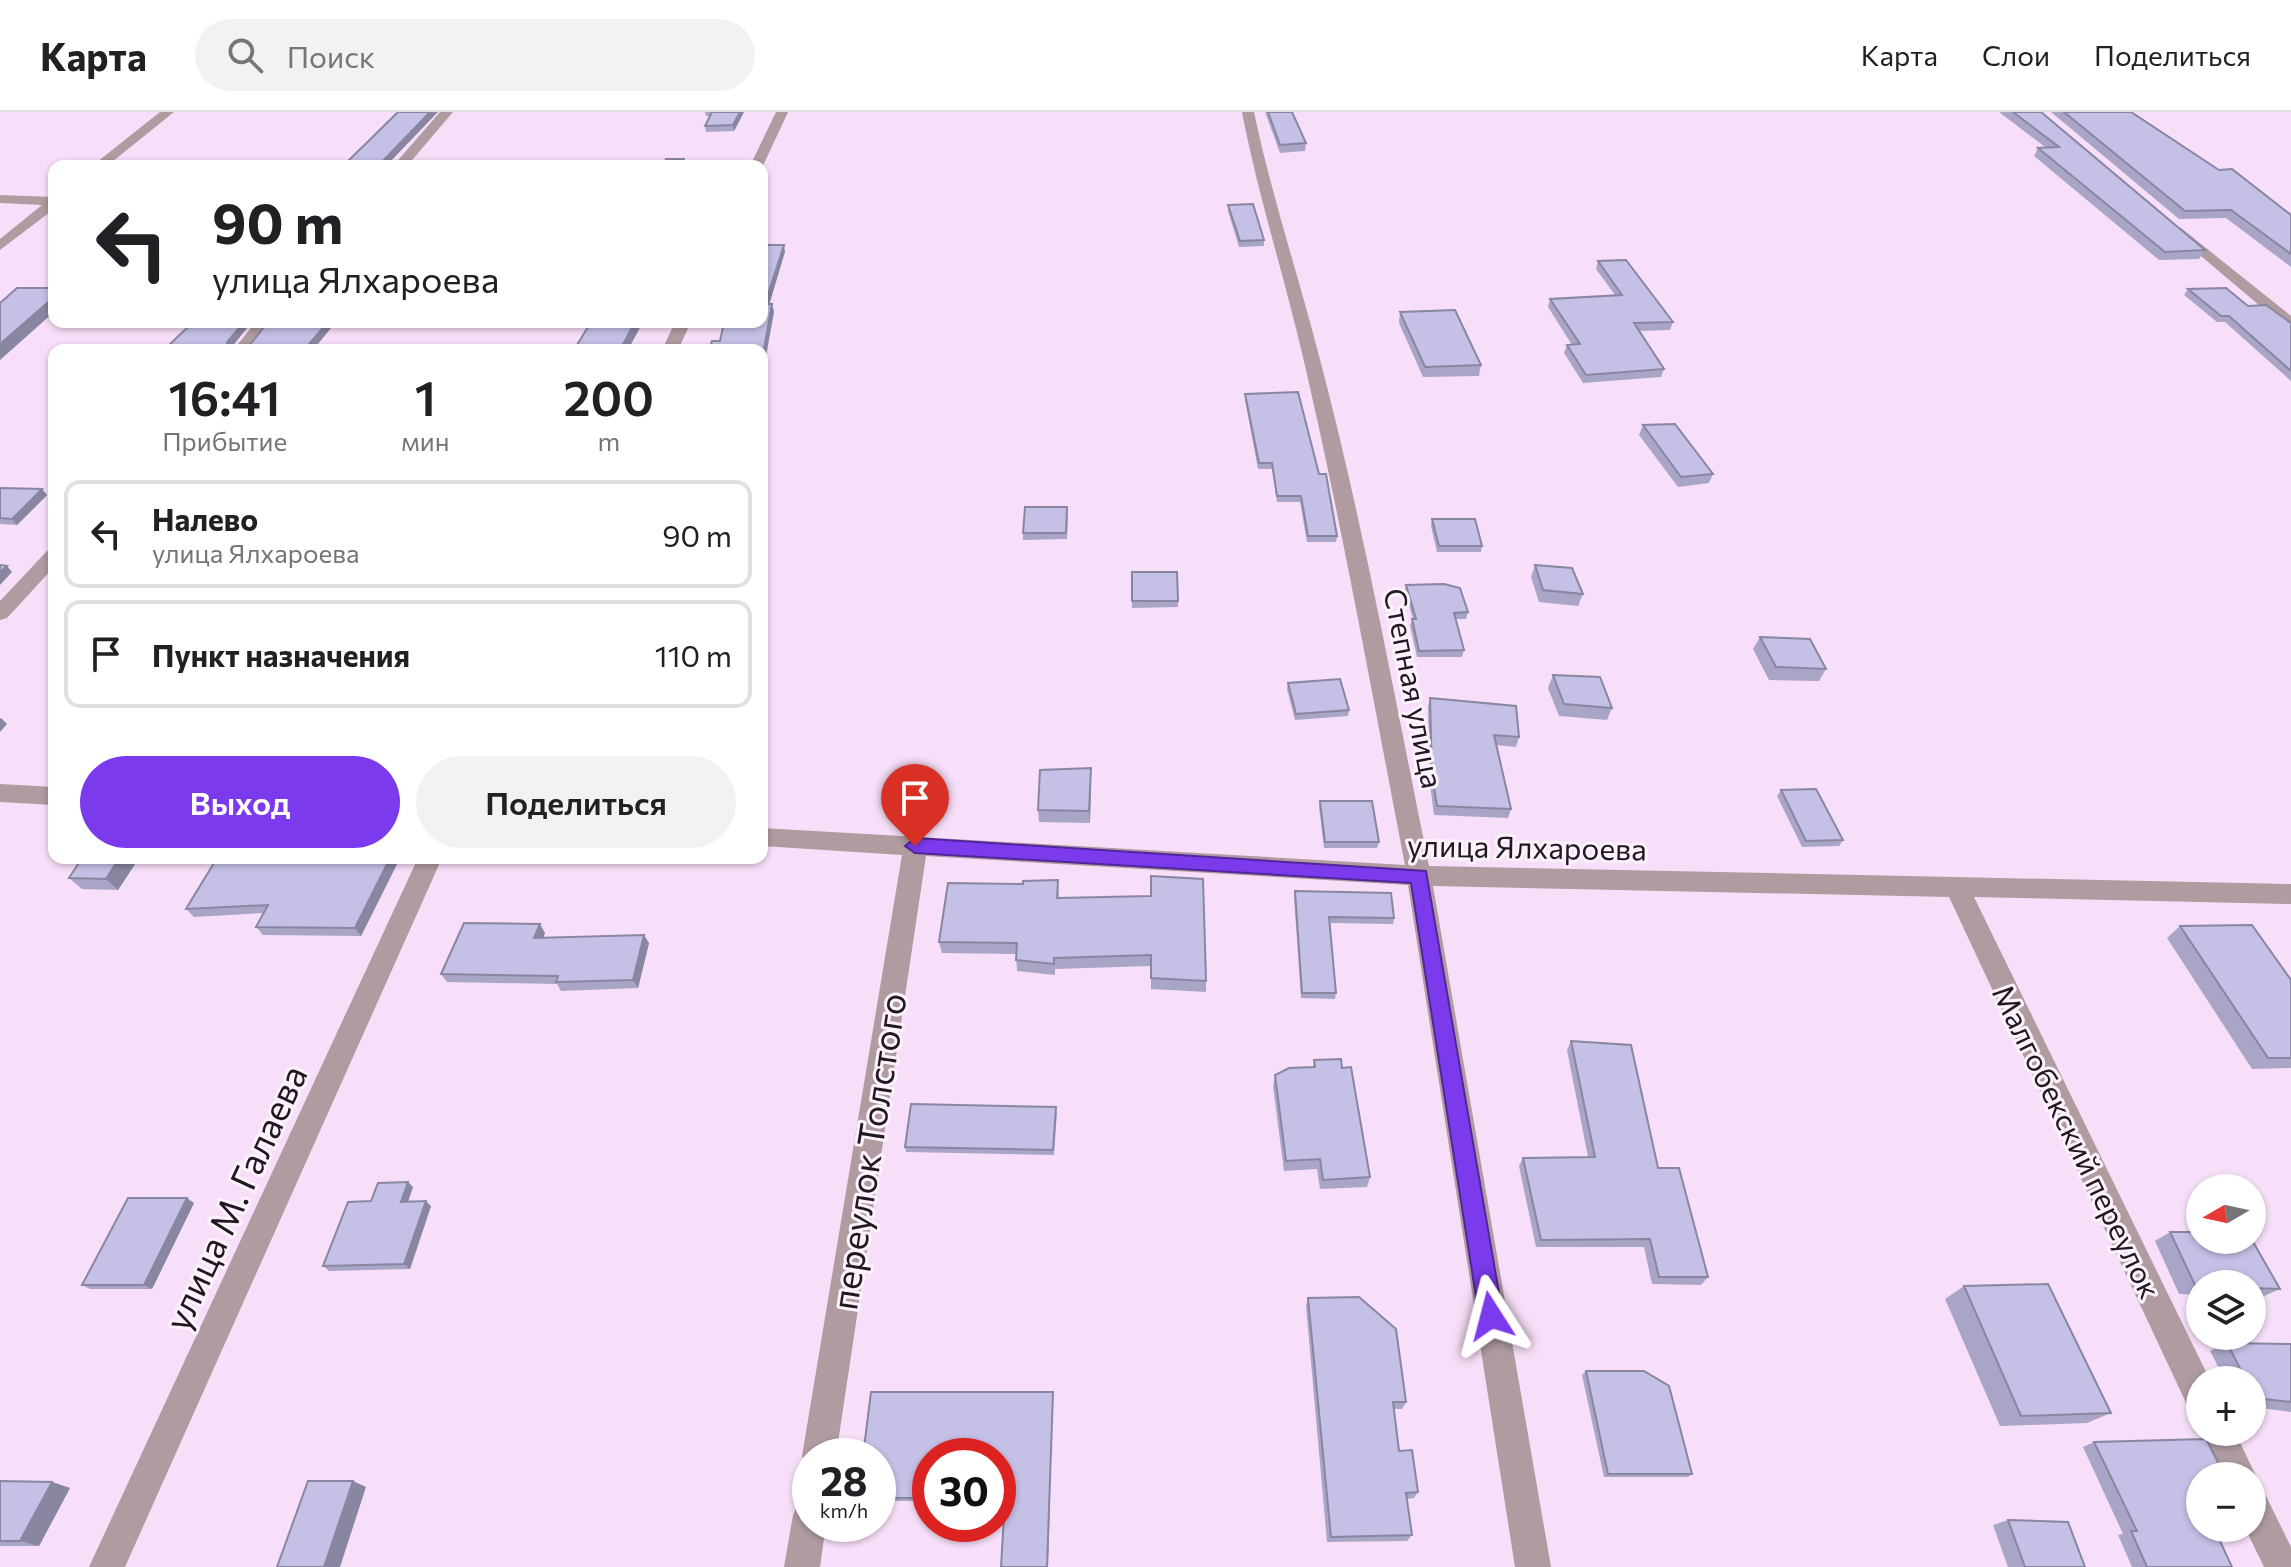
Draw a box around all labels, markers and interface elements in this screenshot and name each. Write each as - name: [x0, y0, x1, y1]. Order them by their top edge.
- search box: [195, 19, 755, 91]
- text: Карта: [40, 32, 147, 79]
- icon: search: [223, 33, 267, 77]
- text: Поиск: [287, 37, 375, 74]
- text: Карта: [1861, 38, 1938, 72]
- text: Слои: [1982, 38, 2050, 72]
- text: Поделиться: [2094, 38, 2251, 72]
- text: 90 m: [212, 187, 343, 256]
- icon: left: [80, 192, 184, 296]
- text: улица Ялхароева: [212, 256, 499, 300]
- text: 16:41: [169, 367, 281, 426]
- text: 1: [415, 367, 436, 426]
- text: 200: [564, 367, 654, 426]
- text: Прибытие: [162, 425, 287, 456]
- text: мин: [401, 425, 449, 456]
- text: m: [597, 425, 620, 456]
- text: Налево: [152, 500, 258, 537]
- icon: left: [84, 512, 128, 556]
- text: 90 m: [662, 516, 732, 553]
- text: улица Ялхароева: [152, 537, 360, 568]
- street label: Степная улица: [1377, 585, 1453, 791]
- icon: arrive: [84, 632, 128, 676]
- text: Пункт назначения: [152, 636, 410, 673]
- text: 110 m: [655, 636, 732, 673]
- button: Выход: [80, 756, 400, 848]
- button: Поделиться: [416, 756, 736, 848]
- pin: [881, 764, 949, 846]
- icon: arrive: [893, 776, 937, 820]
- street label: улица Ялхароева: [1407, 825, 1647, 867]
- street label: Малгобекский переулок: [1986, 978, 2170, 1304]
- street label: переулок Толстого: [820, 989, 914, 1313]
- street label: улица М. Галаева: [153, 1057, 315, 1337]
- north arrow: [2186, 1174, 2266, 1254]
- map controls: [2186, 1174, 2266, 1542]
- button: layers: [2186, 1270, 2266, 1350]
- position arrow: [1449, 1274, 1533, 1358]
- button: +: [2186, 1366, 2266, 1446]
- speed limit sign: 30: [912, 1438, 1016, 1542]
- text: 28: [820, 1455, 868, 1504]
- button: −: [2186, 1462, 2266, 1542]
- text: km/h: [820, 1498, 868, 1522]

